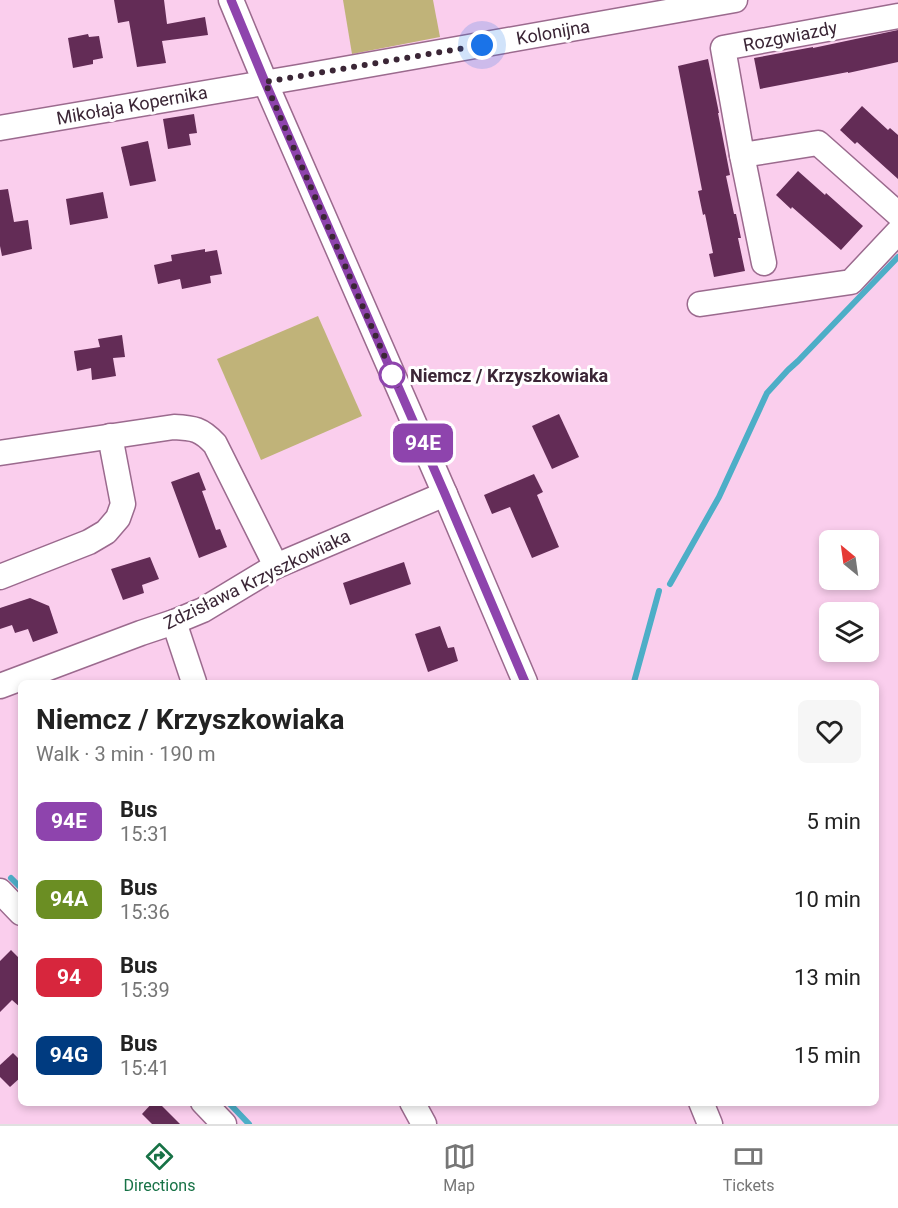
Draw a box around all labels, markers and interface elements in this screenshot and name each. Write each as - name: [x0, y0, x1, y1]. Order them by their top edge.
- street label: Kolonijna: [515, 15, 591, 49]
- street label: Rozgwiazdy: [741, 17, 839, 55]
- your location: [467, 30, 497, 60]
- street label: Mikołaja Kopernika: [55, 81, 209, 129]
- marker: Niemcz / Krzyszkowiaka: [379, 362, 405, 388]
- place label: Niemcz / Krzyszkowiaka: [410, 365, 609, 386]
- line badge: 94E: [388, 424, 458, 462]
- text: 94E: [405, 431, 441, 455]
- street label: Zdzisława Krzyszkowiaka: [160, 525, 354, 633]
- north arrow: [819, 530, 879, 590]
- map controls: [819, 530, 879, 662]
- button: layers: [819, 602, 879, 662]
- button: heart: [798, 700, 861, 763]
- text: Niemcz / Krzyszkowiaka: [36, 703, 344, 736]
- text: Walk · 3 min · 190 m: [36, 742, 215, 766]
- text: Bus: [120, 797, 158, 822]
- text: 94E: [51, 809, 87, 833]
- text: 5 min: [806, 809, 861, 834]
- text: 15:31: [120, 822, 170, 846]
- text: Bus: [120, 875, 158, 900]
- text: 94A: [50, 887, 88, 911]
- text: 10 min: [794, 887, 861, 912]
- text: 15:36: [120, 900, 170, 924]
- text: Bus: [120, 953, 158, 978]
- text: 94: [57, 965, 81, 989]
- text: 13 min: [794, 965, 861, 990]
- text: 15:39: [120, 978, 170, 1002]
- text: Bus: [120, 1031, 158, 1056]
- text: 94G: [50, 1043, 88, 1067]
- text: 15 min: [794, 1043, 861, 1068]
- text: 15:41: [120, 1056, 170, 1080]
- tab: Directions: [124, 1140, 195, 1195]
- tab: Map: [443, 1140, 476, 1195]
- tab: Tickets: [723, 1140, 774, 1195]

